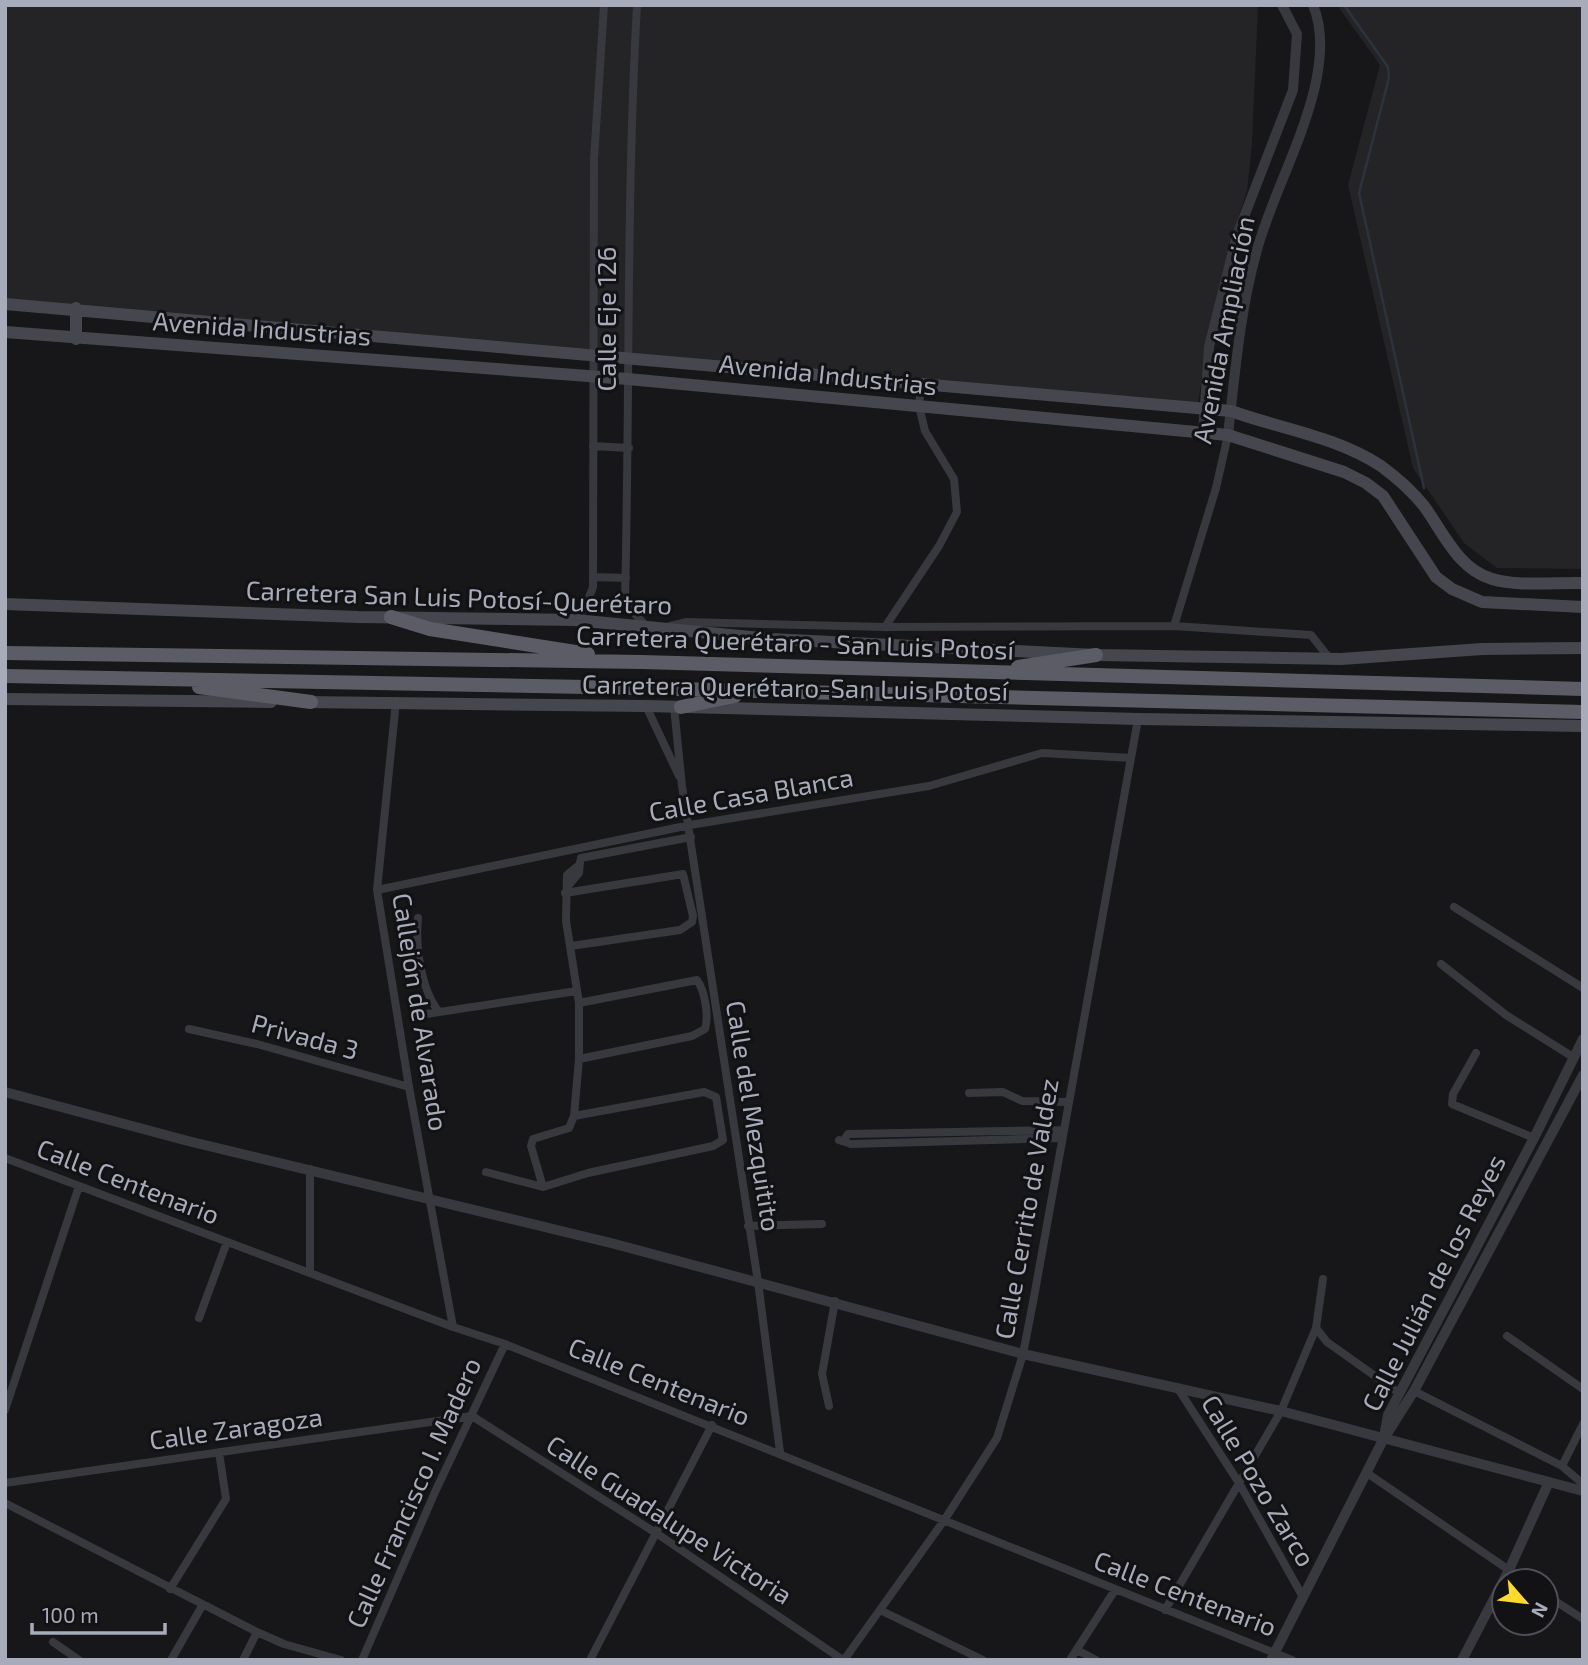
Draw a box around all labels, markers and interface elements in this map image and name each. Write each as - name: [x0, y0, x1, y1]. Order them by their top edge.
- street label: Avenida Ampliación: [1185, 214, 1260, 446]
- street label: Calle Eje 126: [590, 247, 621, 391]
- street label: Avenida Industrias: [152, 304, 372, 351]
- street label: Avenida Industrias: [718, 347, 939, 400]
- street label: Carretera San Luis Potosí-Querétaro: [245, 574, 673, 619]
- street label: Carretera Querétaro - San Luis Potosí: [576, 618, 1016, 665]
- street label: Carretera Querétaro-San Luis Potosí: [582, 667, 1010, 706]
- street label: Calle Casa Blanca: [646, 760, 855, 827]
- street label: Callejón de Alvarado: [387, 891, 456, 1133]
- street label: Calle del Mezquitito: [721, 998, 788, 1233]
- street label: Privada 3: [248, 1006, 362, 1065]
- street label: Calle Cerrito de Valdez: [987, 1076, 1064, 1341]
- street label: Calle Centenario: [33, 1132, 224, 1230]
- street label: Calle Julián de los Reyes: [1354, 1149, 1511, 1416]
- street label: Calle Centenario: [564, 1330, 755, 1431]
- street label: Calle Francisco I. Madero: [339, 1352, 486, 1632]
- street label: Calle Pozo Zarco: [1196, 1389, 1323, 1572]
- street label: Calle Zaragoza: [147, 1400, 324, 1455]
- street label: Calle Guadalupe Victoria: [541, 1428, 798, 1610]
- street label: Calle Centenario: [1090, 1544, 1281, 1642]
- north arrow: [1490, 1567, 1560, 1637]
- scale bar: [32, 1592, 164, 1636]
- text: N: [1527, 1599, 1554, 1622]
- text: 100 m: [42, 1602, 99, 1627]

